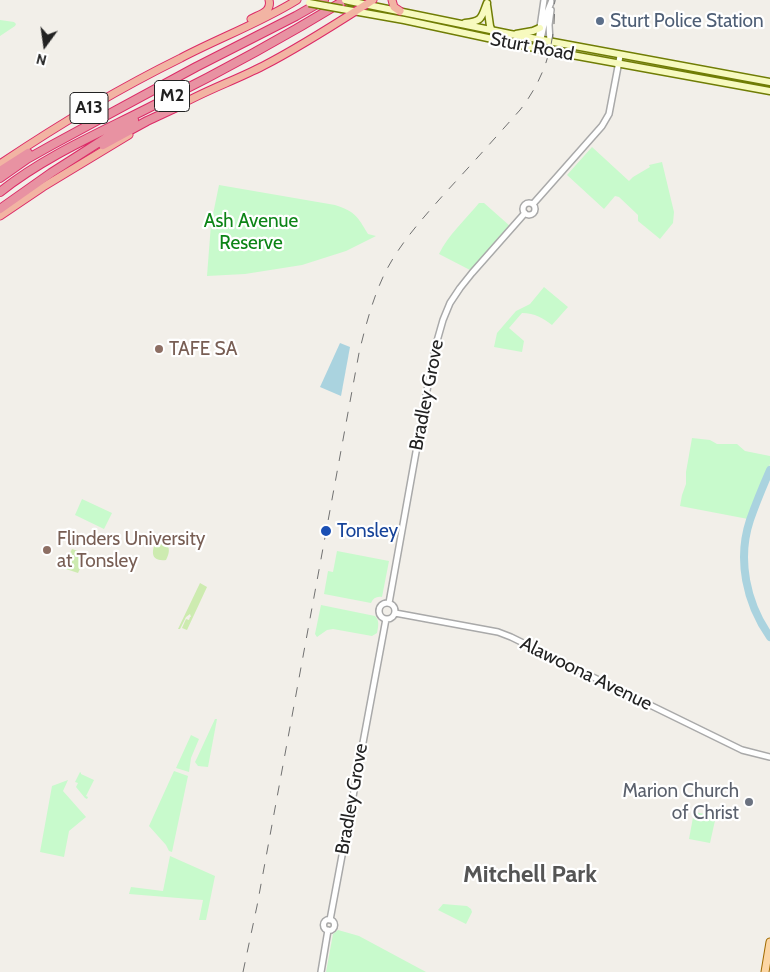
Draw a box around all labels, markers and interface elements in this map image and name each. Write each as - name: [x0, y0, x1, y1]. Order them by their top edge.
- place label: Sturt Police Station: [610, 10, 764, 32]
- marker: Sturt Police Station: [594, 15, 606, 27]
- north arrow: [20, 20, 70, 70]
- street label: Sturt Road: [488, 28, 576, 66]
- text: N: [34, 50, 48, 69]
- road number: M2: [154, 80, 190, 112]
- road number: A13: [70, 92, 108, 124]
- park label: Ash Avenue Reserve: [204, 210, 298, 254]
- place label: TAFE SA: [169, 338, 237, 360]
- street label: Bradley Grove: [405, 338, 449, 452]
- marker: TAFE SA: [153, 343, 165, 355]
- place label: Tonsley: [337, 520, 398, 542]
- marker: Tonsley: [319, 524, 333, 538]
- place label: Flinders University at Tonsley: [57, 528, 205, 572]
- marker: Flinders University at Tonsley: [41, 544, 53, 556]
- street label: Alawoona Avenue: [516, 632, 656, 716]
- street label: Bradley Grove: [331, 742, 373, 856]
- place label: Marion Church of Christ: [623, 780, 739, 824]
- marker: Marion Church of Christ: [743, 796, 755, 808]
- district label: Mitchell Park: [463, 861, 597, 889]

